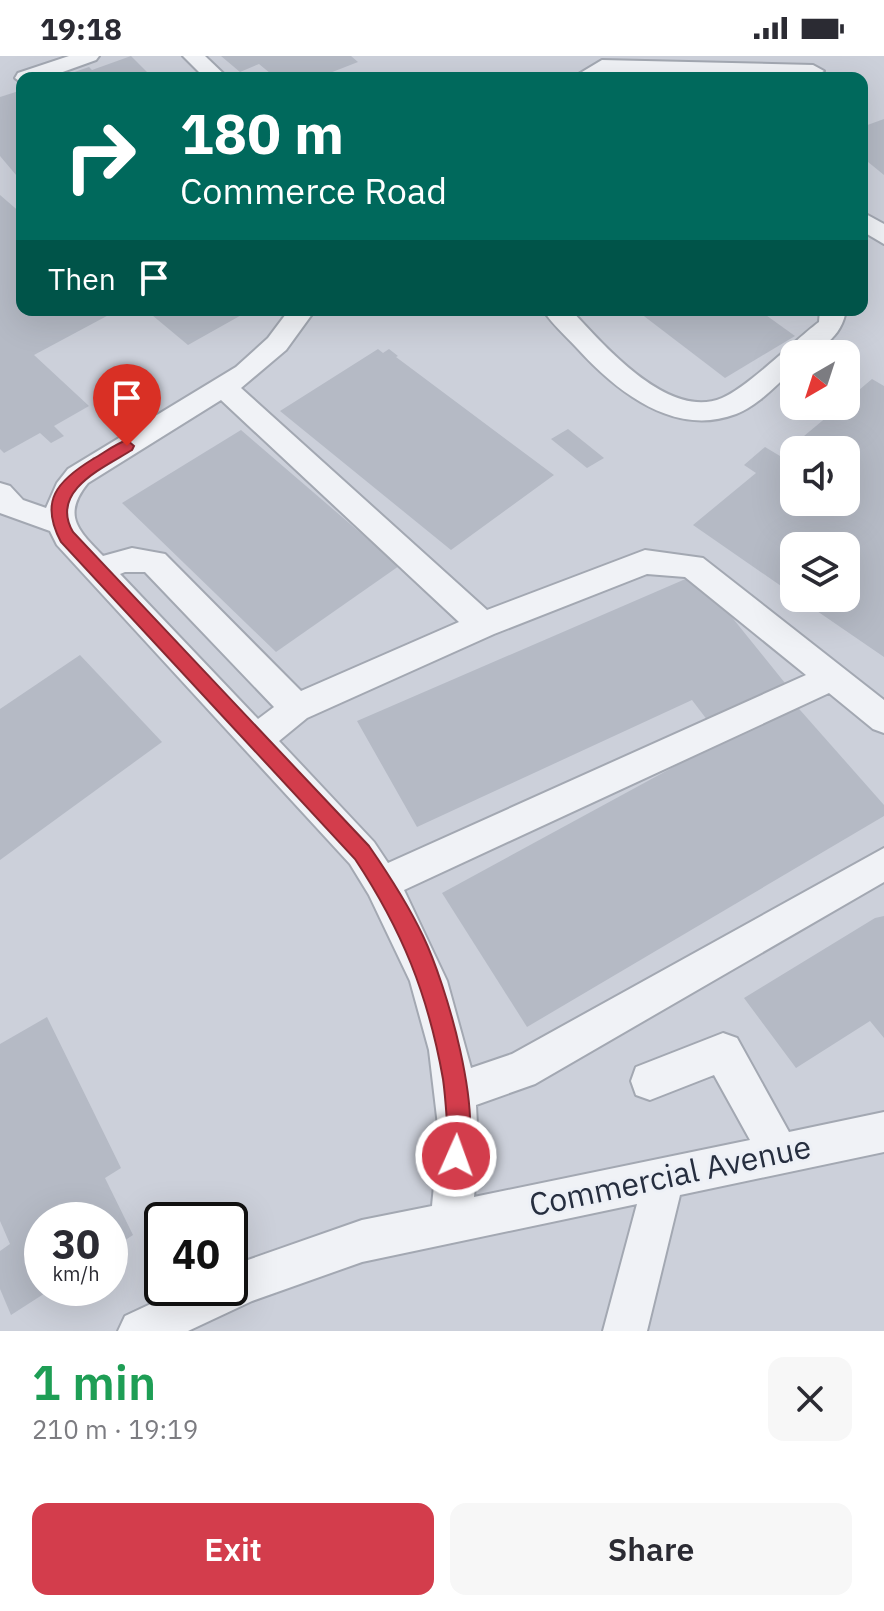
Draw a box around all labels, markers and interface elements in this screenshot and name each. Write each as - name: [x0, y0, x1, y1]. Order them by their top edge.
- text: 19:18: [40, 9, 122, 48]
- text: 180 m: [180, 97, 344, 169]
- icon: right: [48, 104, 152, 208]
- text: Commerce Road: [180, 167, 447, 214]
- icon: arrive: [132, 256, 176, 300]
- text: Then: [48, 259, 116, 298]
- north arrow: [780, 340, 860, 420]
- map controls: [780, 340, 860, 612]
- pin: [93, 364, 161, 446]
- icon: arrive: [105, 376, 149, 420]
- button: sound: [780, 436, 860, 516]
- button: layers: [780, 532, 860, 612]
- position arrow: [414, 1114, 498, 1198]
- street label: Commercial Avenue: [525, 1125, 815, 1225]
- speed limit sign: 40: [144, 1202, 248, 1306]
- text: 30: [52, 1218, 100, 1270]
- text: km/h: [52, 1260, 100, 1287]
- text: 1 min: [32, 1351, 156, 1413]
- button: close: [768, 1357, 852, 1441]
- text: 210 m · 19:19: [32, 1412, 198, 1446]
- button: Exit: [32, 1503, 434, 1595]
- button: Share: [450, 1503, 852, 1595]

